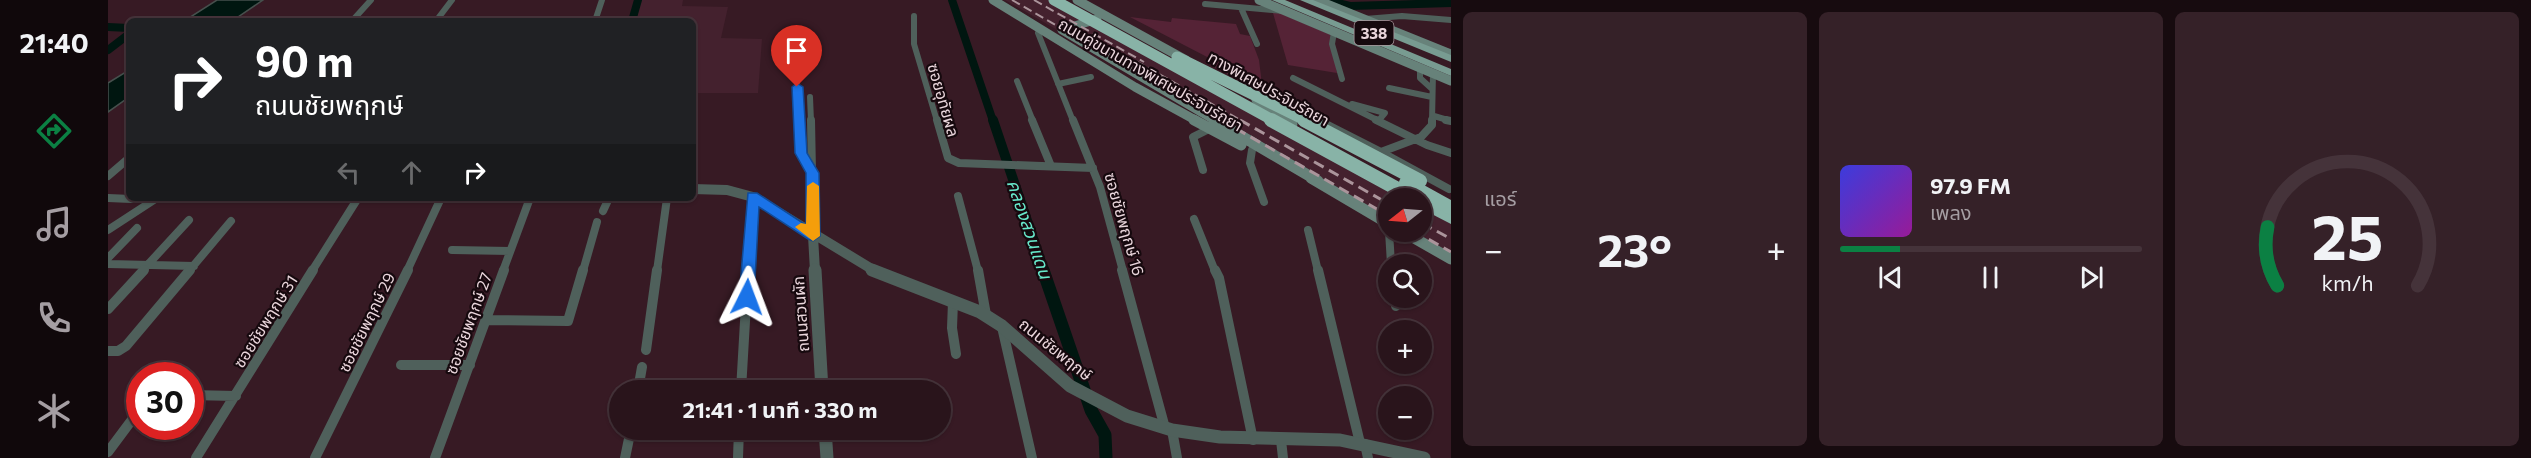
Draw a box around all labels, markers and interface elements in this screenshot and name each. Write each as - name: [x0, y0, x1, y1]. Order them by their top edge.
- street label: ถนนคู่ขนานทางพิเศษประจิมรัถยา: [1055, 13, 1246, 135]
- road number: 338: [1354, 21, 1394, 45]
- pin: [771, 25, 822, 87]
- text: 21:40: [19, 26, 89, 59]
- text: 90 m: [255, 34, 354, 86]
- icon: arrive: [780, 34, 813, 67]
- icon: right: [156, 42, 234, 120]
- street label: ทางพิเศษประจิมรัถยา: [1205, 47, 1333, 129]
- street label: ซอยอุทัยผล: [923, 61, 964, 139]
- text: ถนนชัยพฤกษ์: [255, 88, 404, 121]
- icon: directions: [33, 110, 75, 152]
- icon: left: [332, 156, 365, 189]
- icon: ahead: [395, 156, 428, 189]
- icon: right: [458, 156, 491, 189]
- street label: ซอยชัยพฤกษ์ 16: [1101, 170, 1149, 278]
- text: 97.9 FM: [1930, 172, 2011, 199]
- water label: คลองสวนแดน: [1003, 176, 1058, 283]
- text: แอร์: [1484, 186, 1516, 210]
- north arrow: [1378, 188, 1432, 242]
- map controls: [1378, 188, 1432, 440]
- text: 25: [2311, 197, 2383, 273]
- text: เพลง: [1930, 200, 1972, 224]
- icon: music: [33, 203, 75, 245]
- text: 23°: [1598, 221, 1672, 276]
- text: −: [1484, 228, 1503, 269]
- text: +: [1767, 228, 1786, 269]
- button: search: [1378, 254, 1432, 308]
- icon: previous: [1874, 261, 1907, 294]
- icon: pause: [1974, 261, 2007, 294]
- icon: next: [2075, 261, 2108, 294]
- position arrow: [715, 265, 779, 329]
- street label: ซอยชัยพฤกษ์ 29: [334, 269, 398, 375]
- text: km/h: [2321, 269, 2373, 295]
- street label: ซอยชัยพฤกษ์ 27: [441, 270, 495, 376]
- street label: ซอยชัยพฤกษ์ 31: [229, 271, 301, 371]
- street label: ถนนสวนผัก: [788, 275, 812, 353]
- icon: phone: [33, 297, 75, 339]
- street label: ถนนชัยพฤกษ์: [1016, 314, 1096, 384]
- button: +: [1378, 320, 1432, 374]
- speed limit sign: 30: [126, 362, 204, 440]
- button: −: [1378, 386, 1432, 440]
- icon: climate: [33, 390, 75, 432]
- text: 21:41 · 1 นาที · 330 m: [682, 396, 878, 423]

